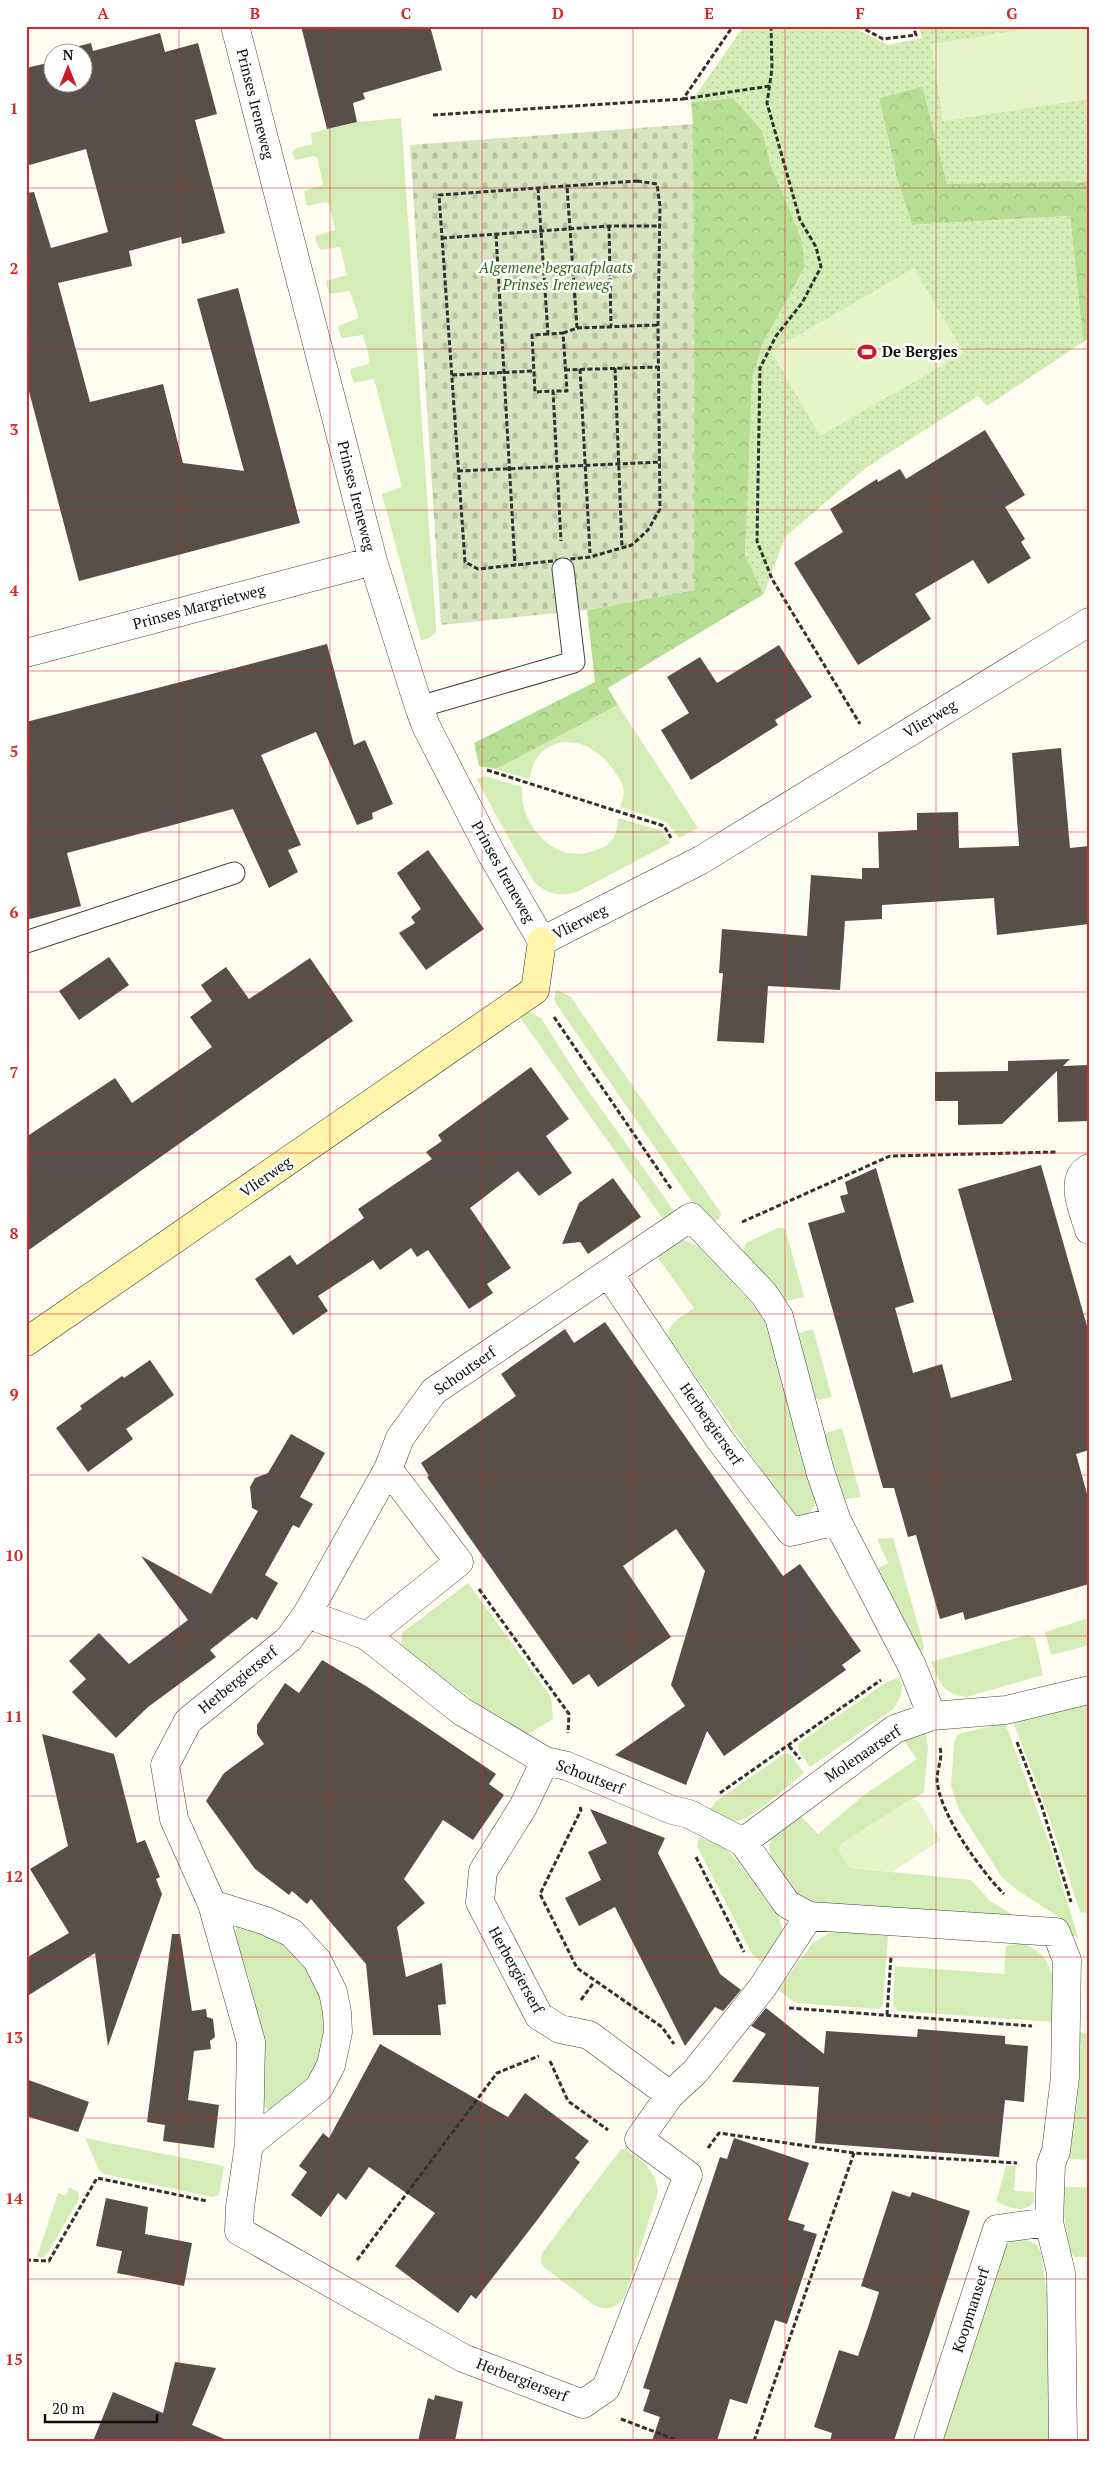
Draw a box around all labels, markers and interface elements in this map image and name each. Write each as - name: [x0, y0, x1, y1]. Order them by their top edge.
- text: A: [97, 2, 109, 24]
- text: B: [250, 2, 260, 24]
- text: C: [401, 2, 411, 24]
- text: D: [552, 2, 564, 24]
- text: E: [704, 2, 714, 24]
- text: F: [855, 2, 865, 24]
- text: G: [1006, 2, 1018, 24]
- north arrow: [42, 42, 92, 92]
- text: N: [63, 45, 74, 64]
- street label: Prinses Ireneweg: [233, 46, 280, 162]
- text: 1: [9, 97, 19, 119]
- text: 2: [9, 257, 19, 279]
- park label: Algemene begraafplaats Prinses Ireneweg: [478, 257, 633, 294]
- sports icon: De Bergjes: [856, 341, 878, 363]
- place label: De Bergjes: [882, 341, 958, 361]
- text: 3: [9, 418, 19, 440]
- street label: Prinses Ireneweg: [334, 438, 381, 554]
- street label: Prinses Margrietweg: [130, 578, 268, 633]
- text: 4: [9, 579, 19, 601]
- street label: Vlierweg: [899, 694, 961, 742]
- text: 5: [9, 740, 19, 762]
- street label: Prinses Ireneweg: [468, 817, 541, 927]
- street label: Vlierweg: [549, 898, 611, 943]
- text: 6: [9, 901, 19, 923]
- text: 7: [9, 1061, 19, 1083]
- street label: Vlierweg: [236, 1150, 296, 1201]
- text: 8: [9, 1222, 19, 1244]
- street label: Schoutserf: [430, 1341, 500, 1399]
- street label: Herbergierserf: [676, 1378, 748, 1469]
- text: 9: [9, 1383, 19, 1405]
- text: 10: [5, 1544, 23, 1566]
- street label: Herbergierserf: [194, 1641, 282, 1717]
- text: 11: [5, 1705, 23, 1727]
- street label: Molenaarserf: [820, 1720, 905, 1786]
- street label: Schoutserf: [554, 1754, 628, 1798]
- text: 12: [5, 1865, 23, 1887]
- street label: Herbergierserf: [485, 1923, 549, 2017]
- text: 13: [5, 2026, 23, 2048]
- text: 14: [5, 2187, 23, 2209]
- street label: Koopmanserf: [947, 2264, 993, 2355]
- text: 15: [5, 2348, 23, 2370]
- street label: Herbergierserf: [474, 2352, 572, 2406]
- scale bar: [45, 2392, 158, 2424]
- text: 20 m: [52, 2398, 85, 2418]

